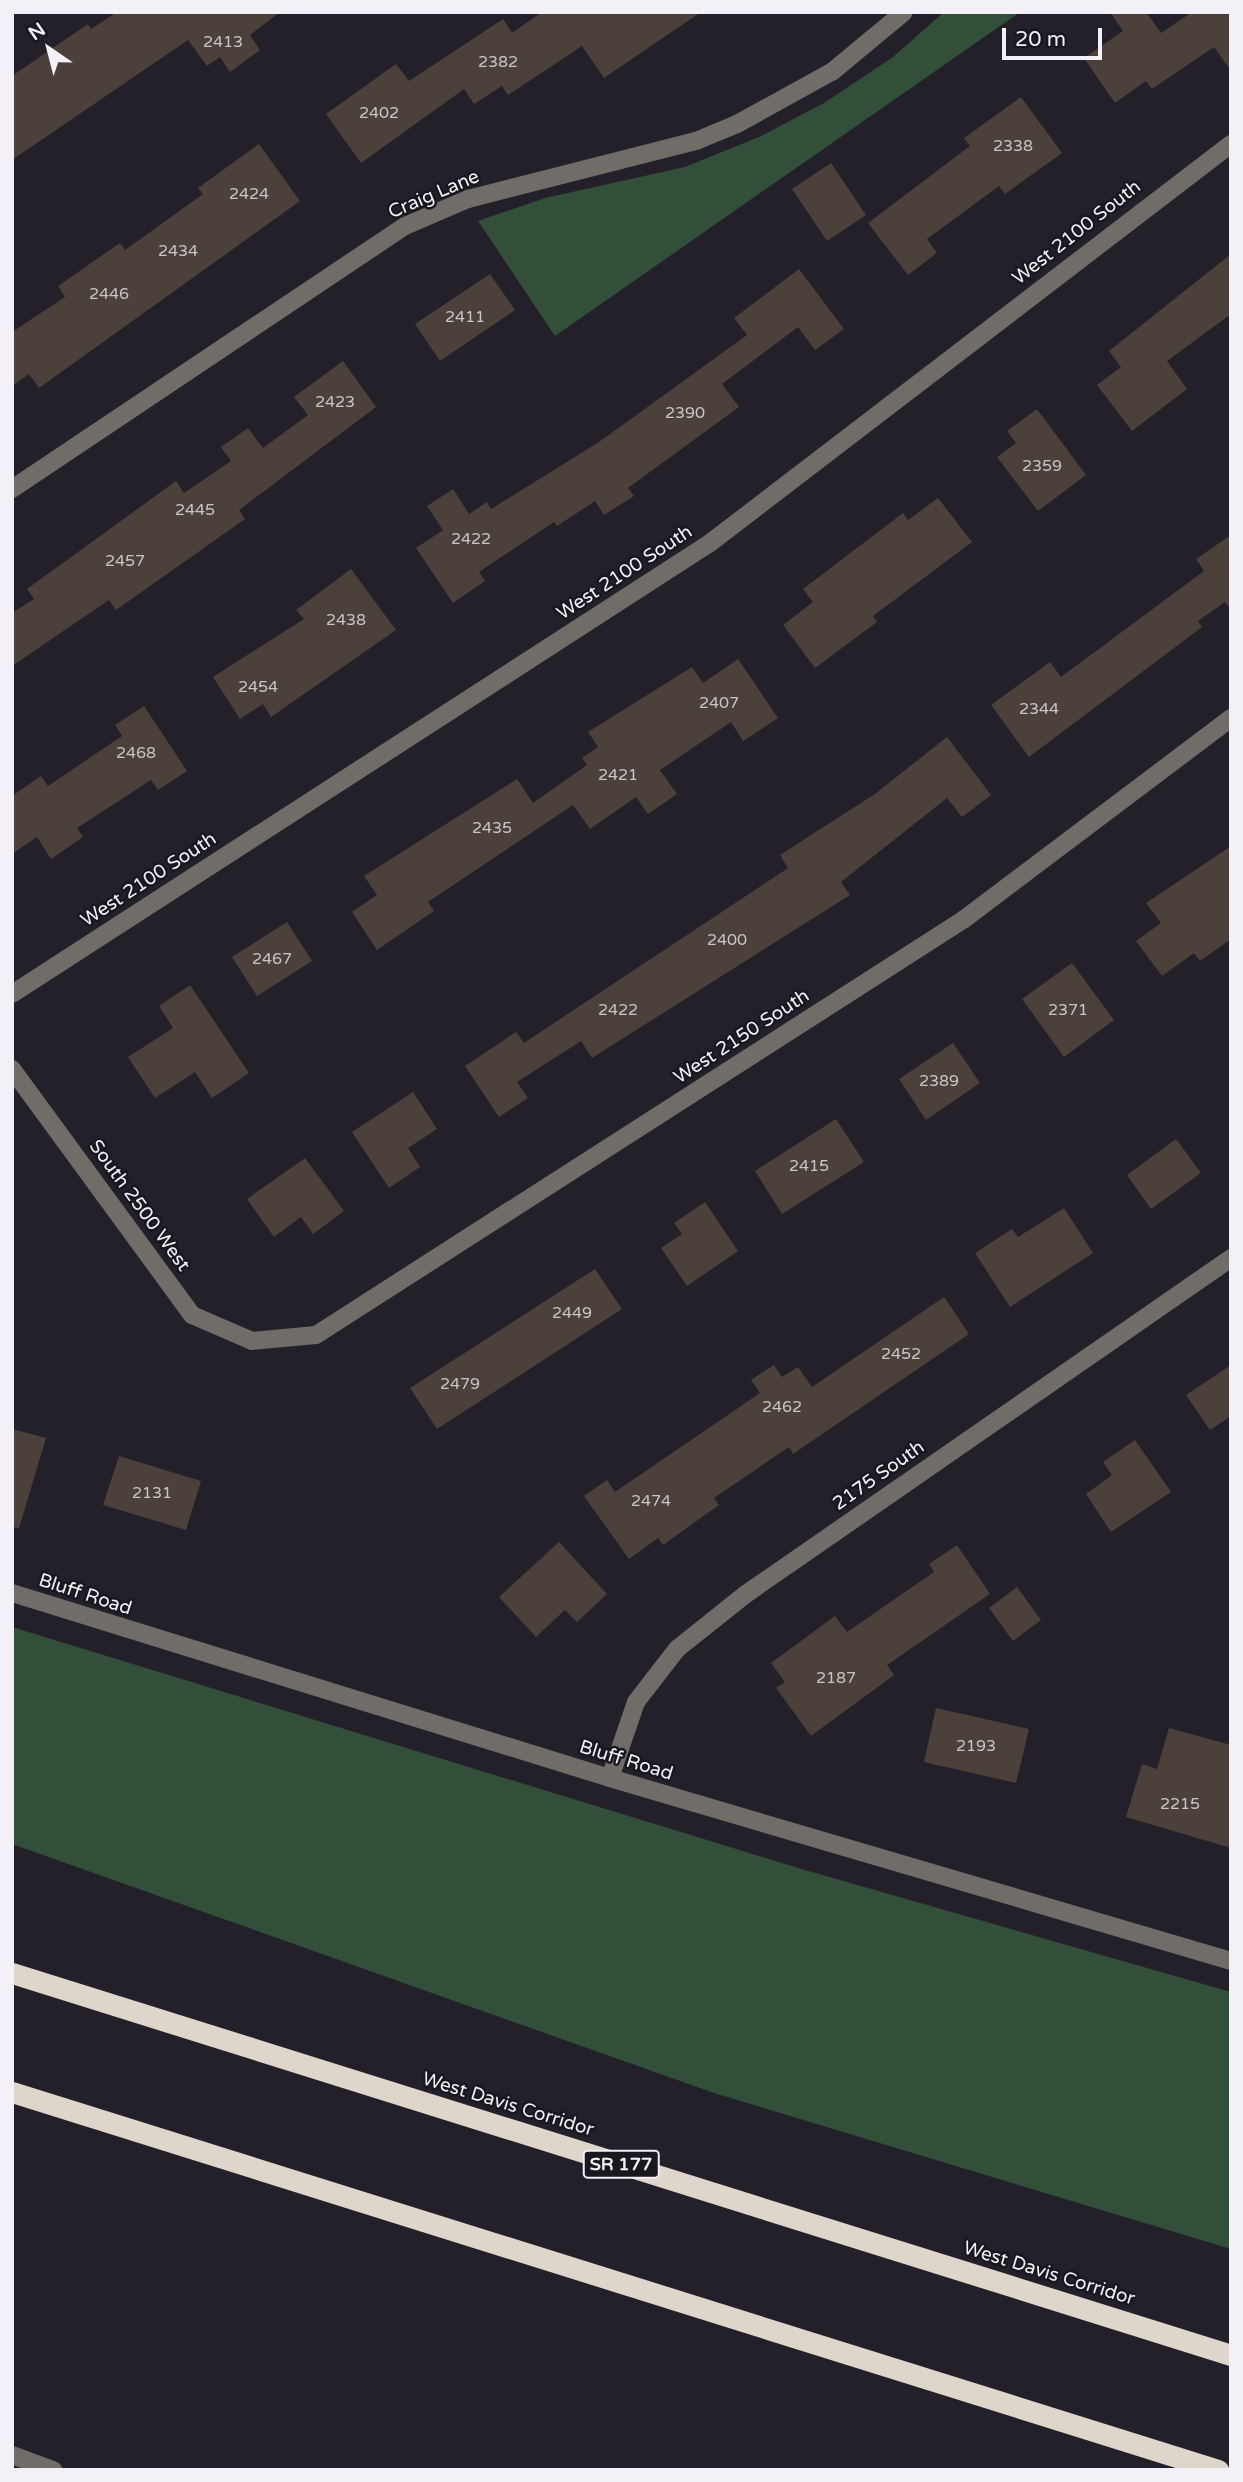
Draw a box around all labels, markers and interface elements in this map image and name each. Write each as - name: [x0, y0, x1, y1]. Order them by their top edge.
- north arrow: [14, 14, 84, 84]
- scale bar: [1005, 14, 1105, 58]
- text: N: [24, 18, 50, 45]
- text: 20 m: [1015, 27, 1066, 52]
- house number: 2413: [203, 32, 243, 52]
- house number: 2382: [478, 52, 518, 72]
- house number: 2402: [359, 103, 399, 123]
- house number: 2338: [993, 136, 1033, 156]
- street label: Craig Lane: [385, 166, 483, 224]
- street label: West 2100 South: [1008, 176, 1146, 290]
- house number: 2424: [229, 184, 269, 204]
- house number: 2434: [158, 241, 198, 261]
- house number: 2446: [89, 284, 129, 304]
- house number: 2411: [445, 307, 485, 327]
- house number: 2423: [315, 392, 355, 412]
- house number: 2390: [665, 403, 705, 423]
- house number: 2359: [1022, 456, 1062, 476]
- house number: 2445: [175, 500, 215, 520]
- street label: West 2100 South: [553, 521, 697, 625]
- house number: 2422: [451, 529, 491, 549]
- house number: 2457: [105, 551, 145, 571]
- house number: 2438: [326, 610, 366, 630]
- house number: 2454: [238, 677, 278, 697]
- house number: 2407: [699, 693, 739, 713]
- house number: 2344: [1019, 699, 1059, 719]
- house number: 2468: [116, 743, 156, 763]
- house number: 2421: [598, 765, 638, 785]
- house number: 2435: [472, 818, 512, 838]
- street label: West 2100 South: [77, 828, 221, 932]
- house number: 2400: [707, 930, 747, 950]
- house number: 2467: [252, 949, 292, 969]
- street label: West 2150 South: [670, 985, 814, 1089]
- house number: 2422: [598, 1000, 638, 1020]
- house number: 2371: [1048, 1000, 1088, 1020]
- house number: 2389: [919, 1071, 959, 1091]
- street label: South 2500 West: [84, 1136, 194, 1276]
- house number: 2415: [789, 1156, 829, 1176]
- house number: 2449: [552, 1303, 592, 1323]
- house number: 2452: [881, 1344, 921, 1364]
- house number: 2479: [440, 1374, 480, 1394]
- house number: 2462: [762, 1397, 802, 1417]
- street label: 2175 South: [829, 1436, 929, 1516]
- house number: 2131: [132, 1483, 172, 1503]
- house number: 2474: [631, 1491, 671, 1511]
- street label: Bluff Road: [35, 1569, 135, 1621]
- house number: 2187: [816, 1668, 856, 1688]
- street label: Bluff Road: [576, 1736, 676, 1786]
- house number: 2193: [956, 1736, 996, 1756]
- house number: 2215: [1160, 1794, 1200, 1814]
- street label: West Davis Corridor: [419, 2068, 597, 2142]
- road number: SR 177: [582, 2150, 660, 2178]
- street label: West Davis Corridor: [960, 2237, 1138, 2311]

